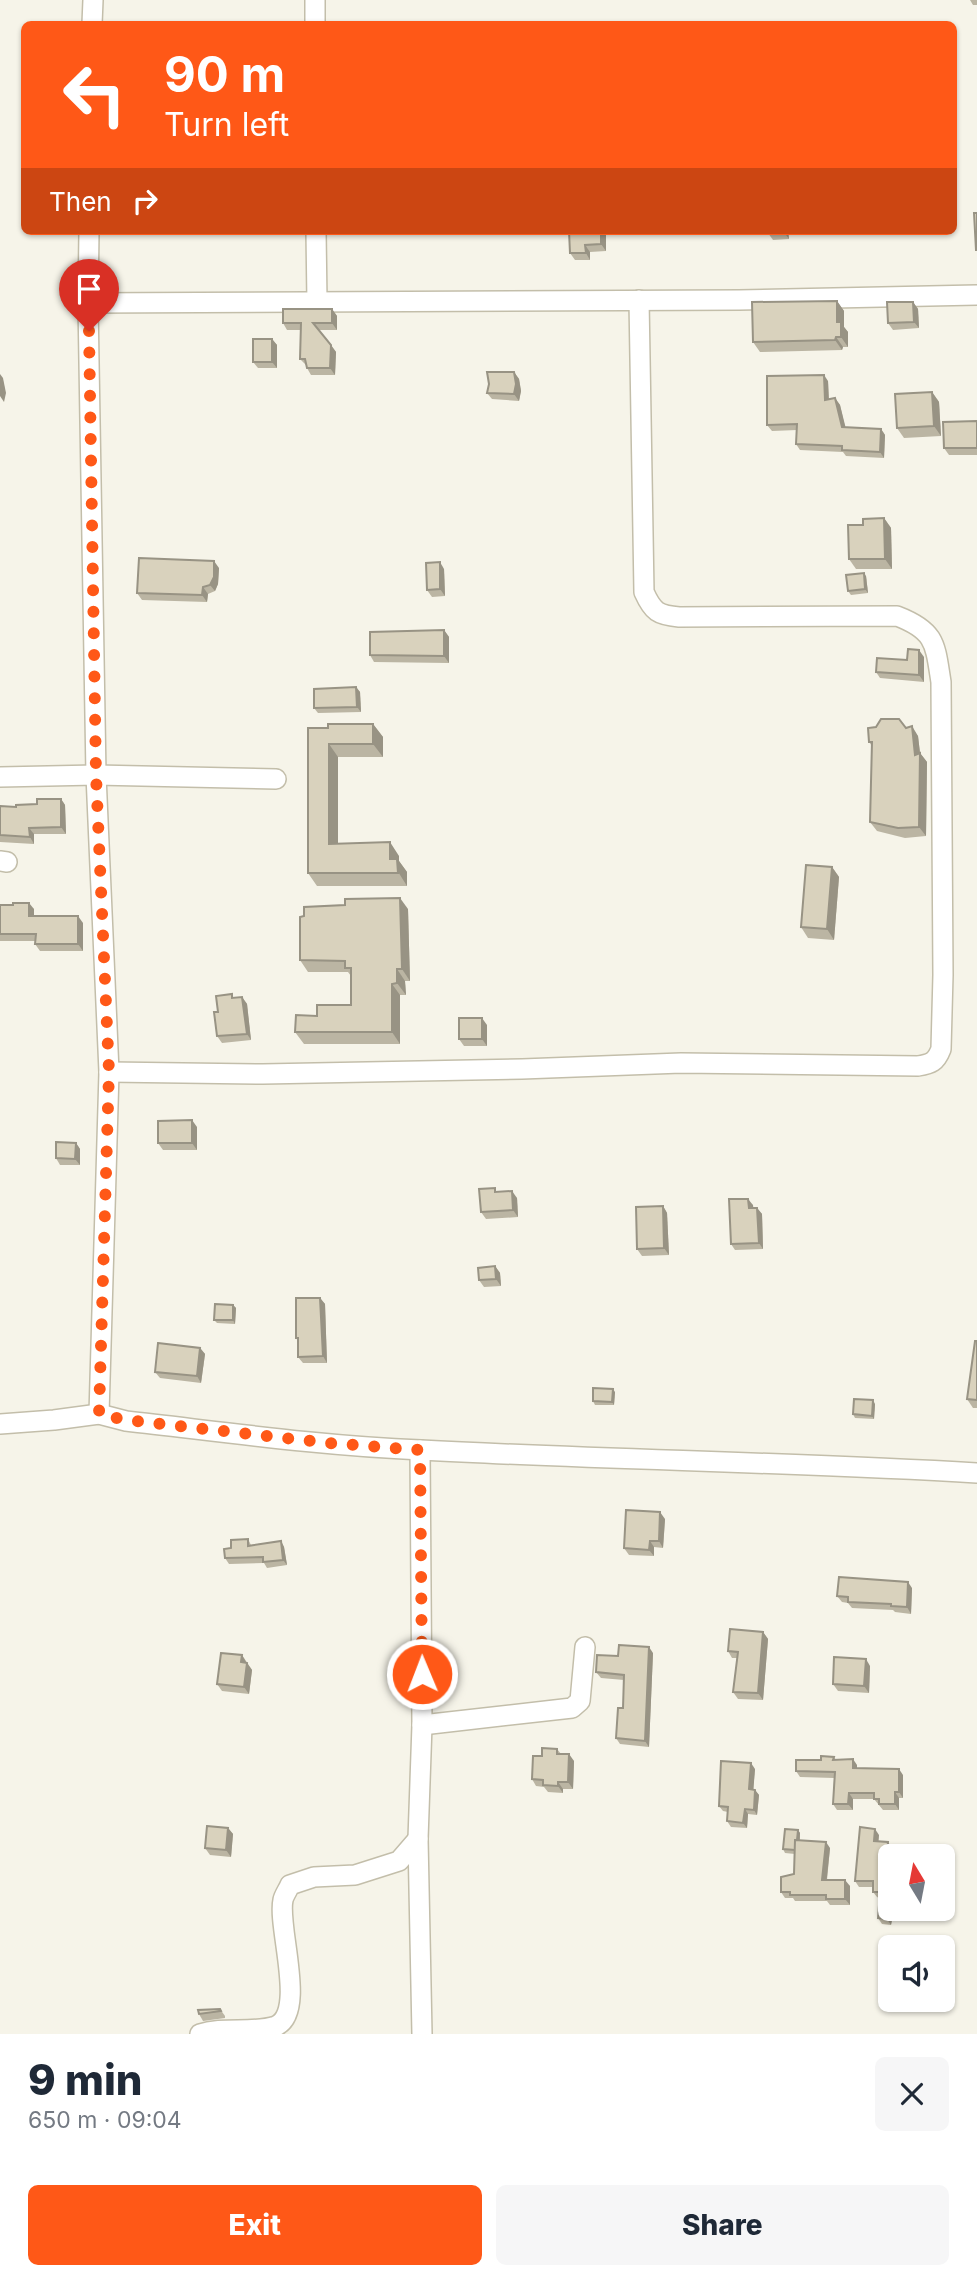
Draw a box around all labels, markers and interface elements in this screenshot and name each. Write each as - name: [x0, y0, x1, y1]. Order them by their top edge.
- text: 90 m: [164, 45, 285, 104]
- icon: left: [49, 49, 140, 140]
- text: Turn left: [164, 105, 289, 144]
- icon: right: [126, 182, 164, 220]
- text: Then: [49, 186, 112, 217]
- pin: [59, 259, 119, 331]
- icon: arrive: [70, 270, 108, 308]
- position arrow: [385, 1637, 459, 1711]
- north arrow: [878, 1844, 956, 1922]
- map controls: [878, 1844, 955, 2012]
- button: sound: [878, 1935, 955, 2012]
- text: 9 min: [28, 2054, 143, 2105]
- button: close: [875, 2057, 949, 2131]
- text: 650 m · 09:04: [28, 2106, 182, 2134]
- button: Exit: [28, 2185, 482, 2265]
- button: Share: [496, 2185, 949, 2265]

